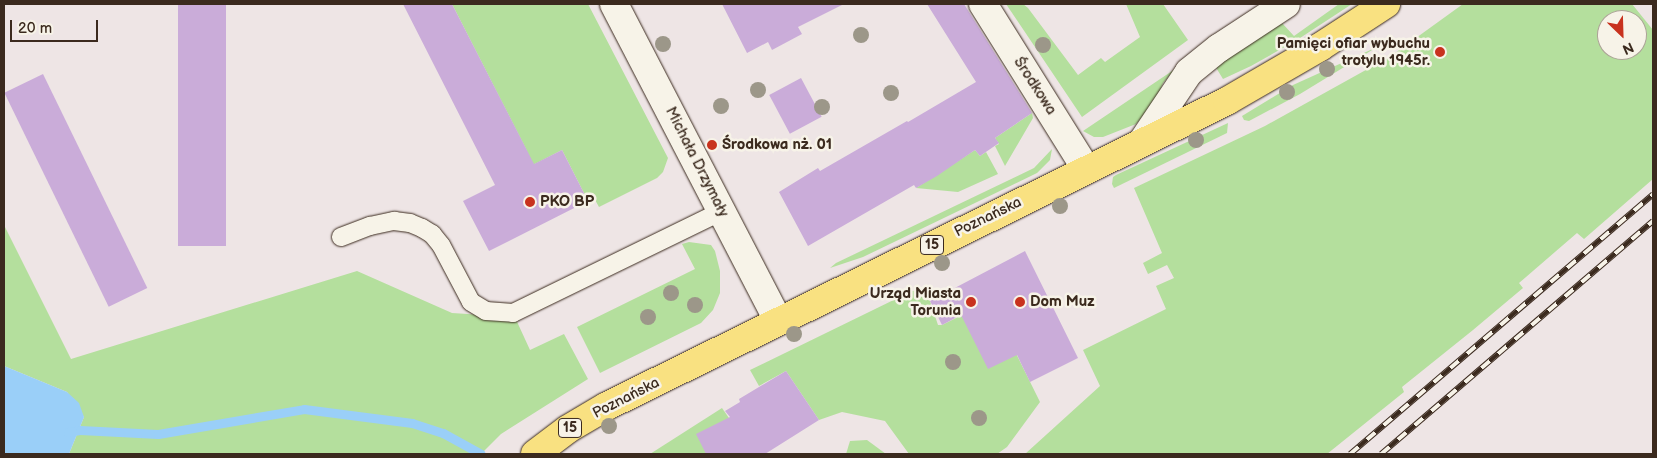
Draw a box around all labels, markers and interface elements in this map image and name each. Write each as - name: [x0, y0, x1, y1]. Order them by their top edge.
- scale bar: [12, 10, 100, 42]
- north arrow: [1597, 10, 1647, 60]
- text: 20 m: [18, 19, 52, 38]
- place label: Pamięci ofiar wybuchu trotylu 1945r.: [1277, 34, 1430, 69]
- text: N: [1620, 38, 1636, 58]
- marker: Pamięci ofiar wybuchu trotylu 1945r.: [1434, 46, 1446, 58]
- street label: Środkowa: [1010, 54, 1060, 118]
- street label: Michała Drzymały: [661, 104, 733, 220]
- place label: Środkowa nż. 01: [722, 136, 832, 154]
- marker: Środkowa nż. 01: [706, 139, 718, 151]
- place label: PKO BP: [540, 193, 594, 211]
- street label: Poznańska: [951, 193, 1025, 241]
- marker: PKO BP: [524, 196, 536, 208]
- road number: 15: [920, 234, 944, 256]
- place label: Urząd Miasta Torunia: [870, 284, 961, 319]
- place label: Dom Muz: [1030, 293, 1095, 311]
- marker: Urząd Miasta Torunia: [965, 296, 977, 308]
- marker: Dom Muz: [1014, 296, 1026, 308]
- street label: Poznańska: [590, 374, 662, 422]
- road number: 15: [558, 416, 582, 439]

